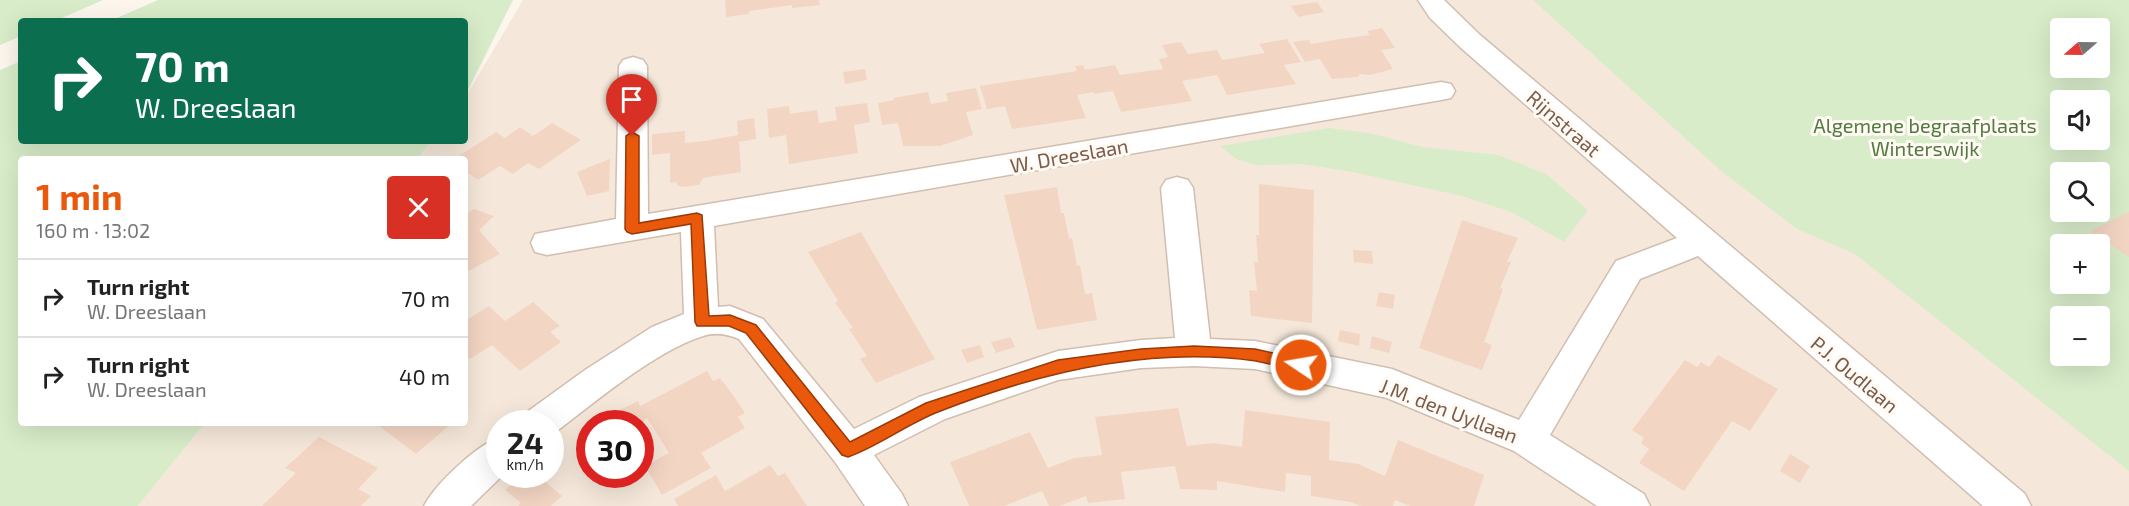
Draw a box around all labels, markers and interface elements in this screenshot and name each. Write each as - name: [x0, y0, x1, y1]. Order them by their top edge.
- north arrow: [2050, 18, 2110, 78]
- map controls: [2050, 18, 2110, 366]
- text: 70 m: [135, 40, 230, 90]
- icon: right: [36, 42, 114, 120]
- pin: [606, 74, 657, 136]
- icon: arrive: [615, 83, 648, 116]
- street label: Rijnstraat: [1522, 85, 1606, 162]
- button: sound: [2050, 90, 2110, 150]
- text: W. Dreeslaan: [135, 91, 297, 123]
- park label: Algemene begraafplaats Winterswijk: [1813, 113, 2037, 160]
- street label: W. Dreeslaan: [1008, 133, 1130, 177]
- button: search: [2050, 162, 2110, 222]
- text: 1 min: [36, 174, 123, 217]
- button: close: [387, 176, 450, 239]
- text: 160 m · 13:02: [36, 218, 150, 242]
- button: +: [2050, 234, 2110, 294]
- text: Turn right: [87, 273, 189, 299]
- icon: right: [36, 282, 69, 315]
- text: 70 m: [401, 285, 450, 311]
- text: W. Dreeslaan: [87, 299, 207, 323]
- button: −: [2050, 306, 2110, 366]
- street label: P.J. Oudlaan: [1807, 331, 1903, 417]
- position arrow: [1269, 333, 1333, 397]
- text: Turn right: [87, 351, 189, 377]
- icon: right: [36, 360, 69, 393]
- text: 40 m: [399, 363, 450, 389]
- street label: J.M. den Uyllaan: [1377, 373, 1521, 447]
- text: W. Dreeslaan: [87, 377, 207, 401]
- speed limit sign: 30: [576, 410, 654, 488]
- text: 24: [507, 424, 543, 460]
- text: km/h: [506, 455, 544, 473]

